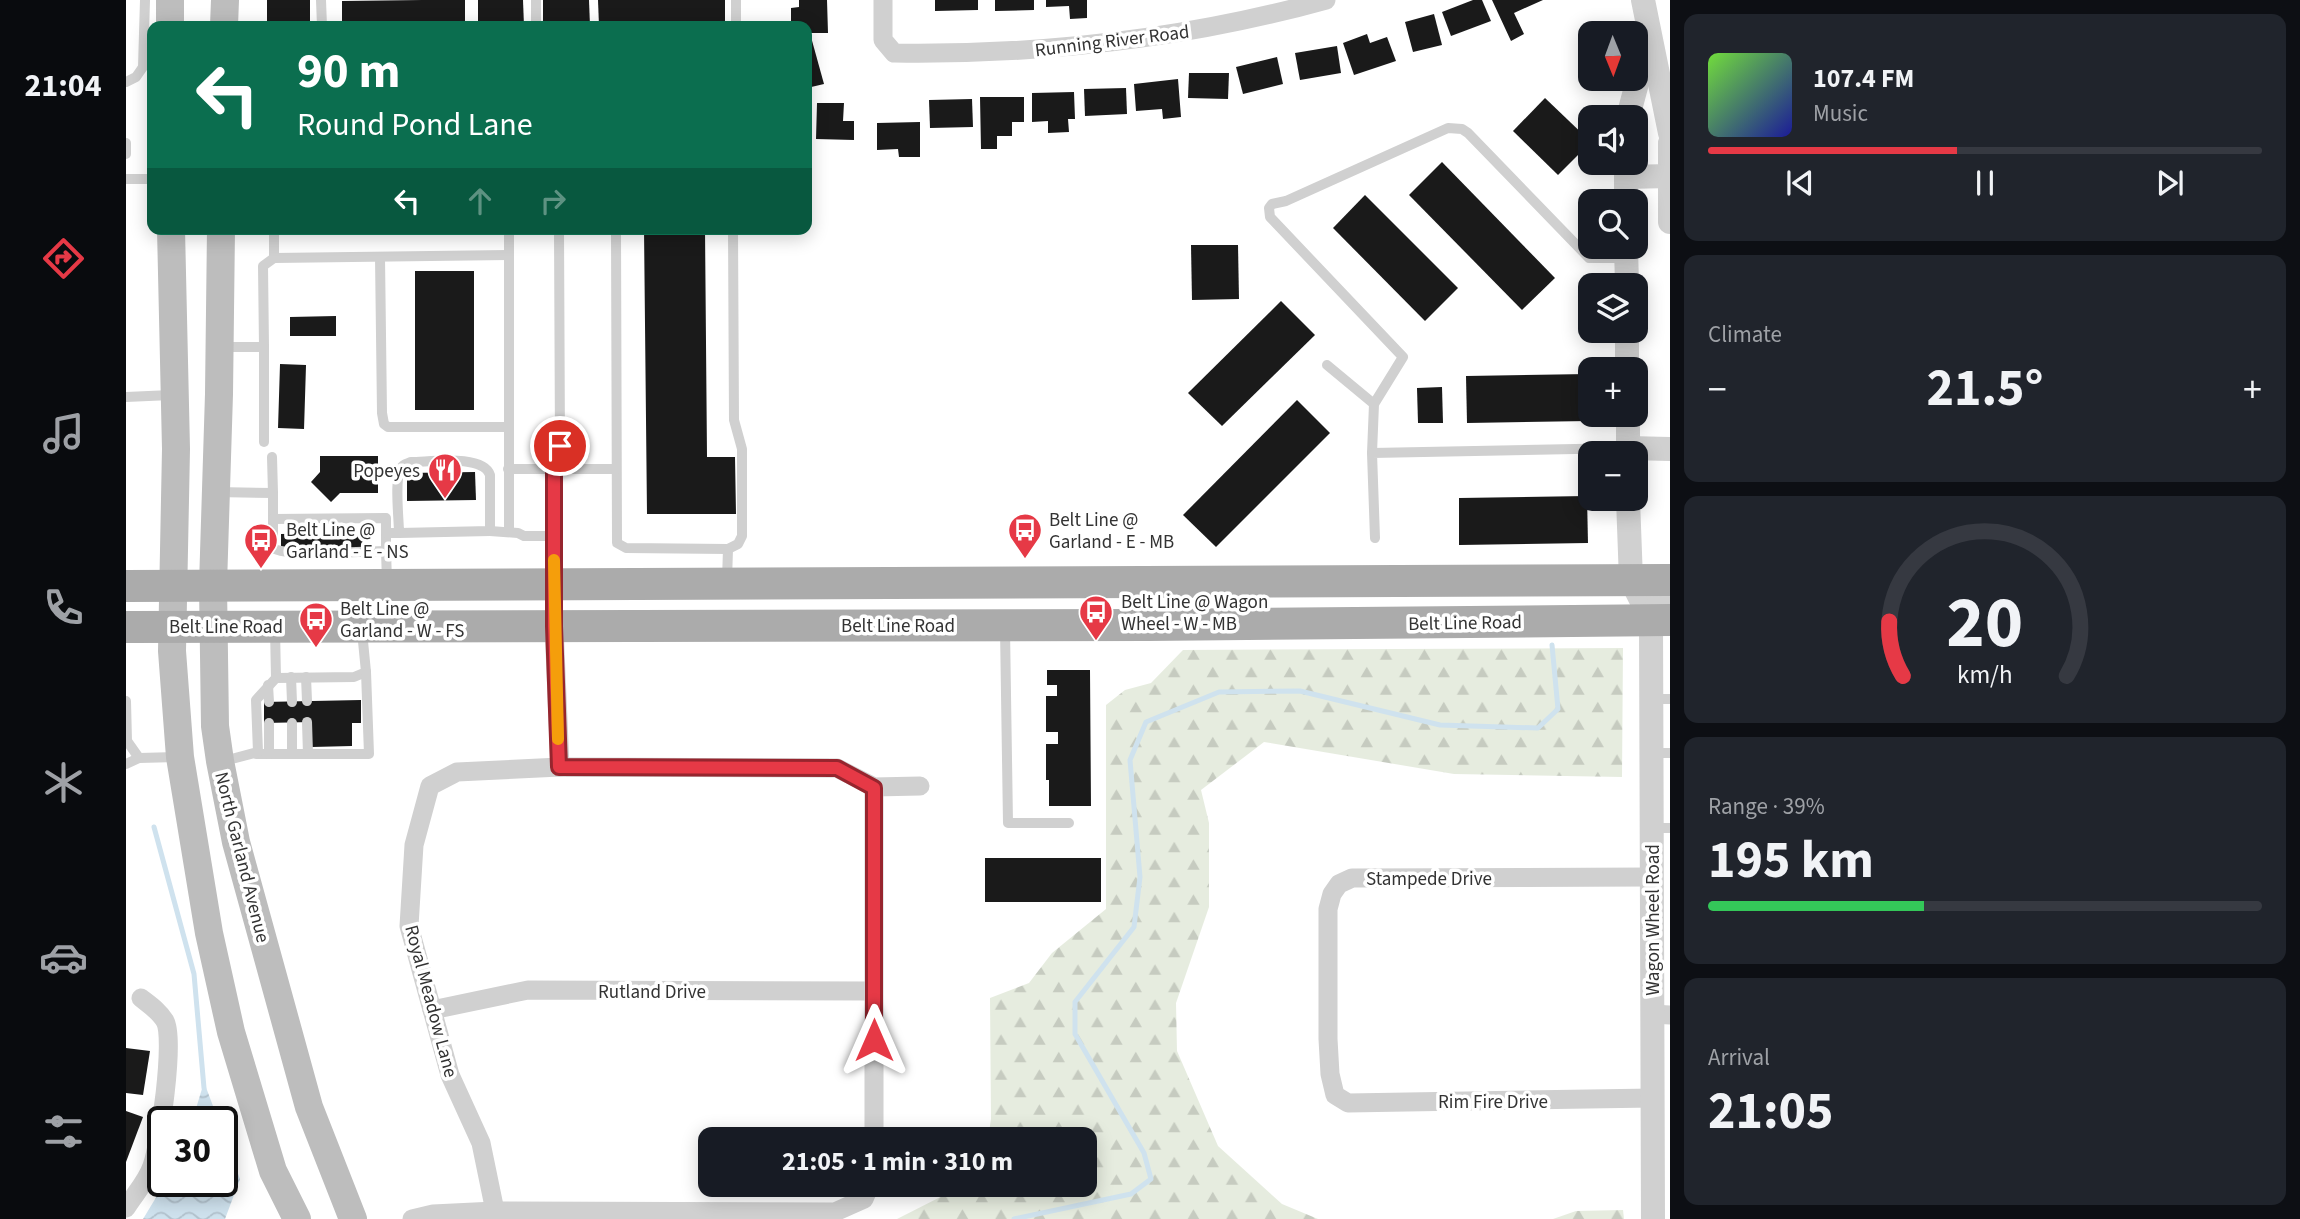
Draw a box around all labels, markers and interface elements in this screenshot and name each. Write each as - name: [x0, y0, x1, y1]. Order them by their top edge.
- street label: Running River Road: [1033, 19, 1191, 64]
- north arrow: [1578, 21, 1648, 91]
- map controls: [1578, 21, 1648, 511]
- text: 90 m: [297, 37, 401, 107]
- icon: left: [182, 49, 273, 140]
- text: 107.4 FM: [1813, 60, 1914, 97]
- text: 21:04: [24, 63, 102, 109]
- text: Music: [1813, 97, 1868, 130]
- text: Round Pond Lane: [297, 102, 533, 148]
- button: sound: [1578, 105, 1648, 175]
- icon: previous: [1781, 164, 1819, 202]
- icon: pause: [1966, 164, 2004, 202]
- icon: next: [2151, 164, 2189, 202]
- icon: left: [388, 182, 426, 220]
- icon: ahead: [461, 182, 499, 220]
- icon: right: [534, 182, 572, 220]
- button: search: [1578, 189, 1648, 259]
- icon: directions: [39, 234, 88, 283]
- button: layers: [1578, 273, 1648, 343]
- text: Climate: [1708, 318, 1782, 351]
- text: 21.5°: [1927, 352, 2043, 426]
- button: +: [1578, 357, 1648, 427]
- text: −: [1708, 363, 1727, 417]
- text: +: [2243, 363, 2262, 417]
- icon: music: [39, 409, 88, 458]
- pin: [530, 416, 590, 476]
- icon: arrive: [541, 427, 579, 465]
- button: −: [1578, 441, 1648, 511]
- restaurant icon: Popeyes: [426, 451, 464, 500]
- place label: Popeyes: [353, 458, 420, 485]
- place label: Belt Line @ Garland - E - MB: [1049, 507, 1174, 556]
- bus stop icon: Belt Line @ Garland - E - MB: [1006, 511, 1044, 560]
- place label: Belt Line @ Garland - E - NS: [286, 517, 409, 566]
- bus stop icon: Belt Line @ Garland - E - NS: [242, 521, 280, 570]
- text: 20: [1947, 571, 2023, 675]
- icon: phone: [39, 583, 88, 632]
- place label: Belt Line @ Wagon Wheel - W - MB: [1121, 589, 1268, 638]
- bus stop icon: Belt Line @ Wagon Wheel - W - MB: [1077, 593, 1115, 642]
- place label: Belt Line @ Garland - W - FS: [340, 596, 464, 645]
- bus stop icon: Belt Line @ Garland - W - FS: [297, 600, 335, 649]
- street label: Belt Line Road: [1408, 609, 1522, 638]
- street label: Belt Line Road: [841, 613, 955, 640]
- street label: Belt Line Road: [169, 614, 283, 641]
- text: km/h: [1957, 656, 2013, 692]
- icon: climate: [39, 758, 88, 807]
- street label: North Garland Avenue: [207, 769, 276, 946]
- text: Range · 39%: [1708, 790, 1825, 823]
- text: 195 km: [1708, 824, 1874, 898]
- street label: Wagon Wheel Road: [1640, 844, 1667, 996]
- street label: Stampede Drive: [1366, 866, 1492, 893]
- street label: Royal Meadow Lane: [397, 922, 464, 1081]
- icon: car: [39, 933, 88, 982]
- street label: Rutland Drive: [598, 979, 706, 1006]
- position arrow: [837, 1003, 911, 1077]
- text: Arrival: [1708, 1041, 1770, 1074]
- text: 21:05: [1708, 1075, 1833, 1149]
- street label: Rim Fire Drive: [1438, 1089, 1548, 1116]
- speed limit sign: 30: [147, 1106, 238, 1197]
- icon: filters: [39, 1107, 88, 1156]
- text: 21:05 · 1 min · 310 m: [782, 1143, 1013, 1180]

